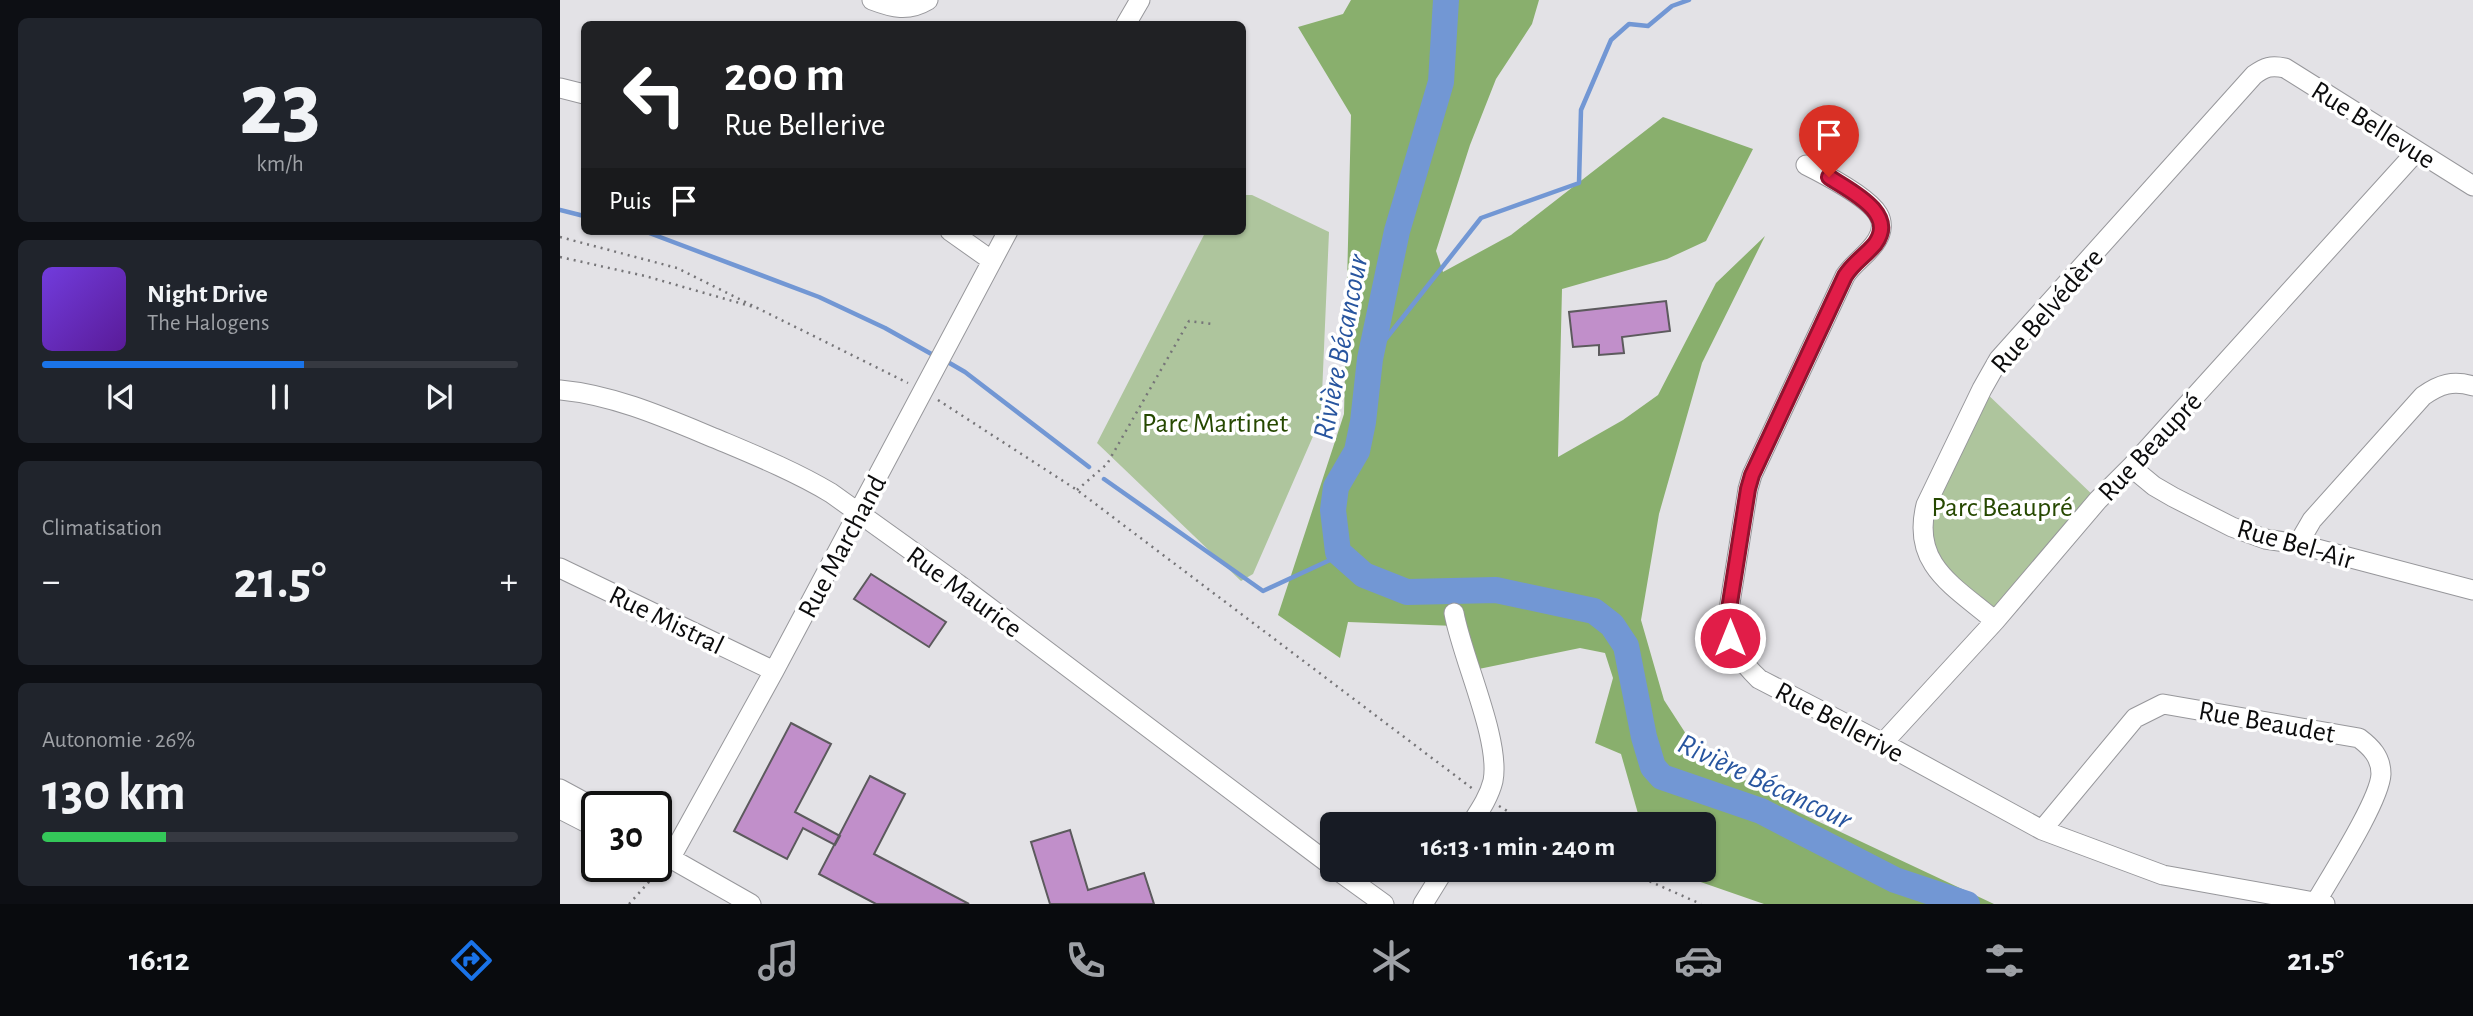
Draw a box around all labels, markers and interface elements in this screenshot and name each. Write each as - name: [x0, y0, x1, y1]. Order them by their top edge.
- icon: left: [609, 49, 700, 140]
- text: 200 m: [724, 51, 845, 100]
- text: 23: [239, 60, 321, 151]
- street label: Rue Bellevue: [2306, 77, 2440, 175]
- pin: [1799, 105, 1859, 177]
- text: Rue Bellerive: [724, 109, 886, 141]
- icon: arrive: [1810, 116, 1848, 154]
- text: km/h: [256, 153, 304, 176]
- icon: arrive: [665, 182, 703, 220]
- text: Puis: [609, 188, 651, 214]
- street label: Rue Belvédère: [1986, 244, 2109, 379]
- water label: Rivière Bécancour: [1308, 251, 1374, 442]
- text: Night Drive: [147, 281, 268, 307]
- text: The Halogens: [147, 312, 269, 335]
- icon: previous: [102, 378, 140, 416]
- icon: pause: [261, 378, 299, 416]
- icon: next: [420, 378, 458, 416]
- street label: Rue Beaupré: [2093, 388, 2208, 507]
- park label: Parc Martinet: [1142, 410, 1288, 438]
- street label: Rue Marchand: [794, 471, 892, 623]
- park label: Parc Beaupré: [1931, 494, 2073, 522]
- street label: Rue Bel-Air: [2234, 515, 2357, 575]
- text: Climatisation: [42, 517, 162, 540]
- street label: Rue Maurice: [901, 542, 1027, 644]
- text: 21.5°: [234, 555, 326, 607]
- text: −: [42, 563, 60, 601]
- text: +: [500, 563, 518, 601]
- street label: Rue Mistral: [604, 581, 728, 660]
- position arrow: [1693, 601, 1767, 675]
- street label: Rue Bellerive: [1770, 677, 1908, 768]
- street label: Rue Beaudet: [2196, 697, 2337, 749]
- text: Autonomie · 26%: [42, 729, 195, 752]
- water label: Rivière Bécancour: [1673, 729, 1857, 836]
- text: 130 km: [42, 767, 186, 819]
- speed limit sign: 30: [581, 791, 672, 882]
- text: 16:13 · 1 min · 240 m: [1421, 834, 1615, 860]
- icon: directions: [447, 936, 496, 985]
- icon: music: [754, 936, 803, 985]
- icon: phone: [1061, 936, 1110, 985]
- icon: climate: [1367, 936, 1416, 985]
- icon: car: [1674, 936, 1723, 985]
- icon: filters: [1980, 936, 2029, 985]
- text: 16:12: [129, 944, 190, 976]
- text: 21.5°: [2287, 944, 2344, 976]

